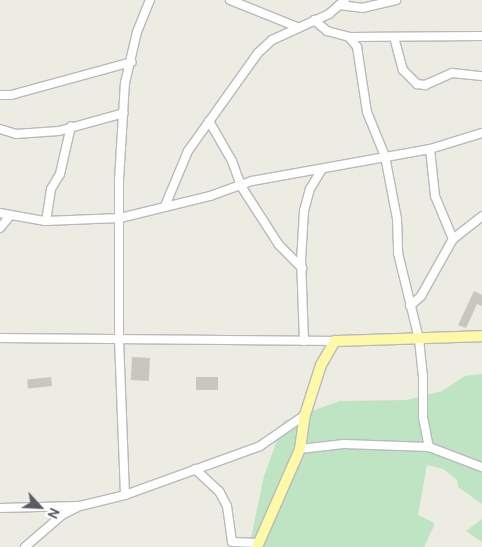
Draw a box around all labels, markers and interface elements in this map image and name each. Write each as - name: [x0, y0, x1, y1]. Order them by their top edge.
- north arrow: [15, 482, 65, 532]
- text: N: [43, 505, 64, 522]

